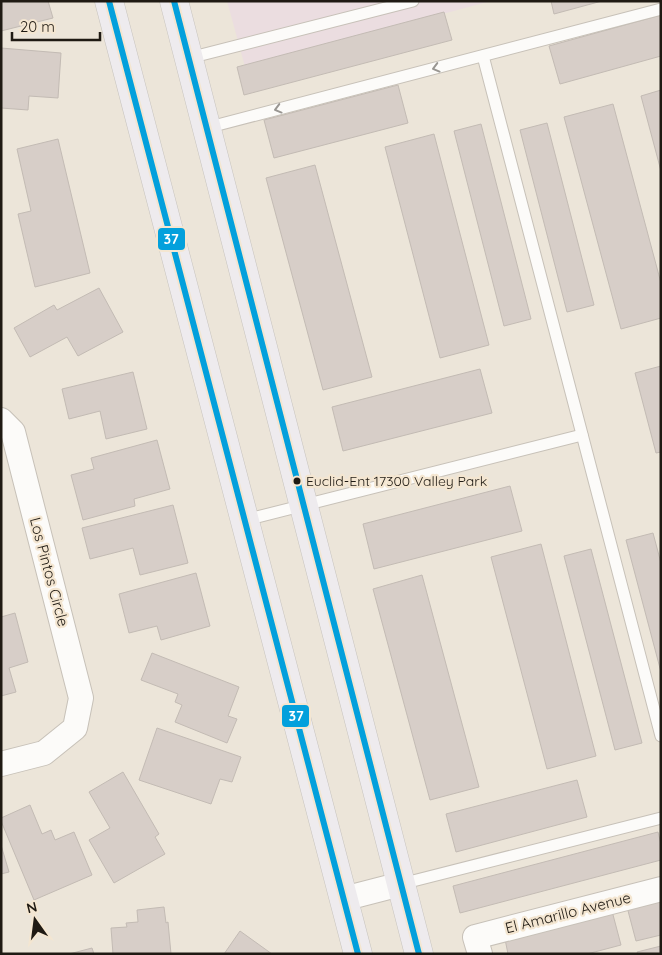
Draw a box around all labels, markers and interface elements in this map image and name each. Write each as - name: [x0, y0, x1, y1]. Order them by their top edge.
- scale bar: [12, 10, 100, 42]
- text: 20 m: [20, 17, 55, 36]
- one-way arrow: [431, 62, 440, 73]
- one-way arrow: [274, 103, 283, 114]
- line badge: 37: [157, 227, 186, 251]
- text: 37: [163, 230, 179, 248]
- place label: Euclid-Ent 17300 Valley Park: [306, 472, 487, 490]
- marker: Euclid-Ent 17300 Valley Park: [292, 476, 302, 486]
- street label: Los Pintos Circle: [26, 515, 73, 629]
- line badge: 37: [281, 704, 310, 728]
- text: 37: [288, 707, 304, 725]
- street label: El Amarillo Avenue: [503, 888, 633, 937]
- north arrow: [10, 895, 60, 945]
- text: N: [25, 897, 39, 917]

